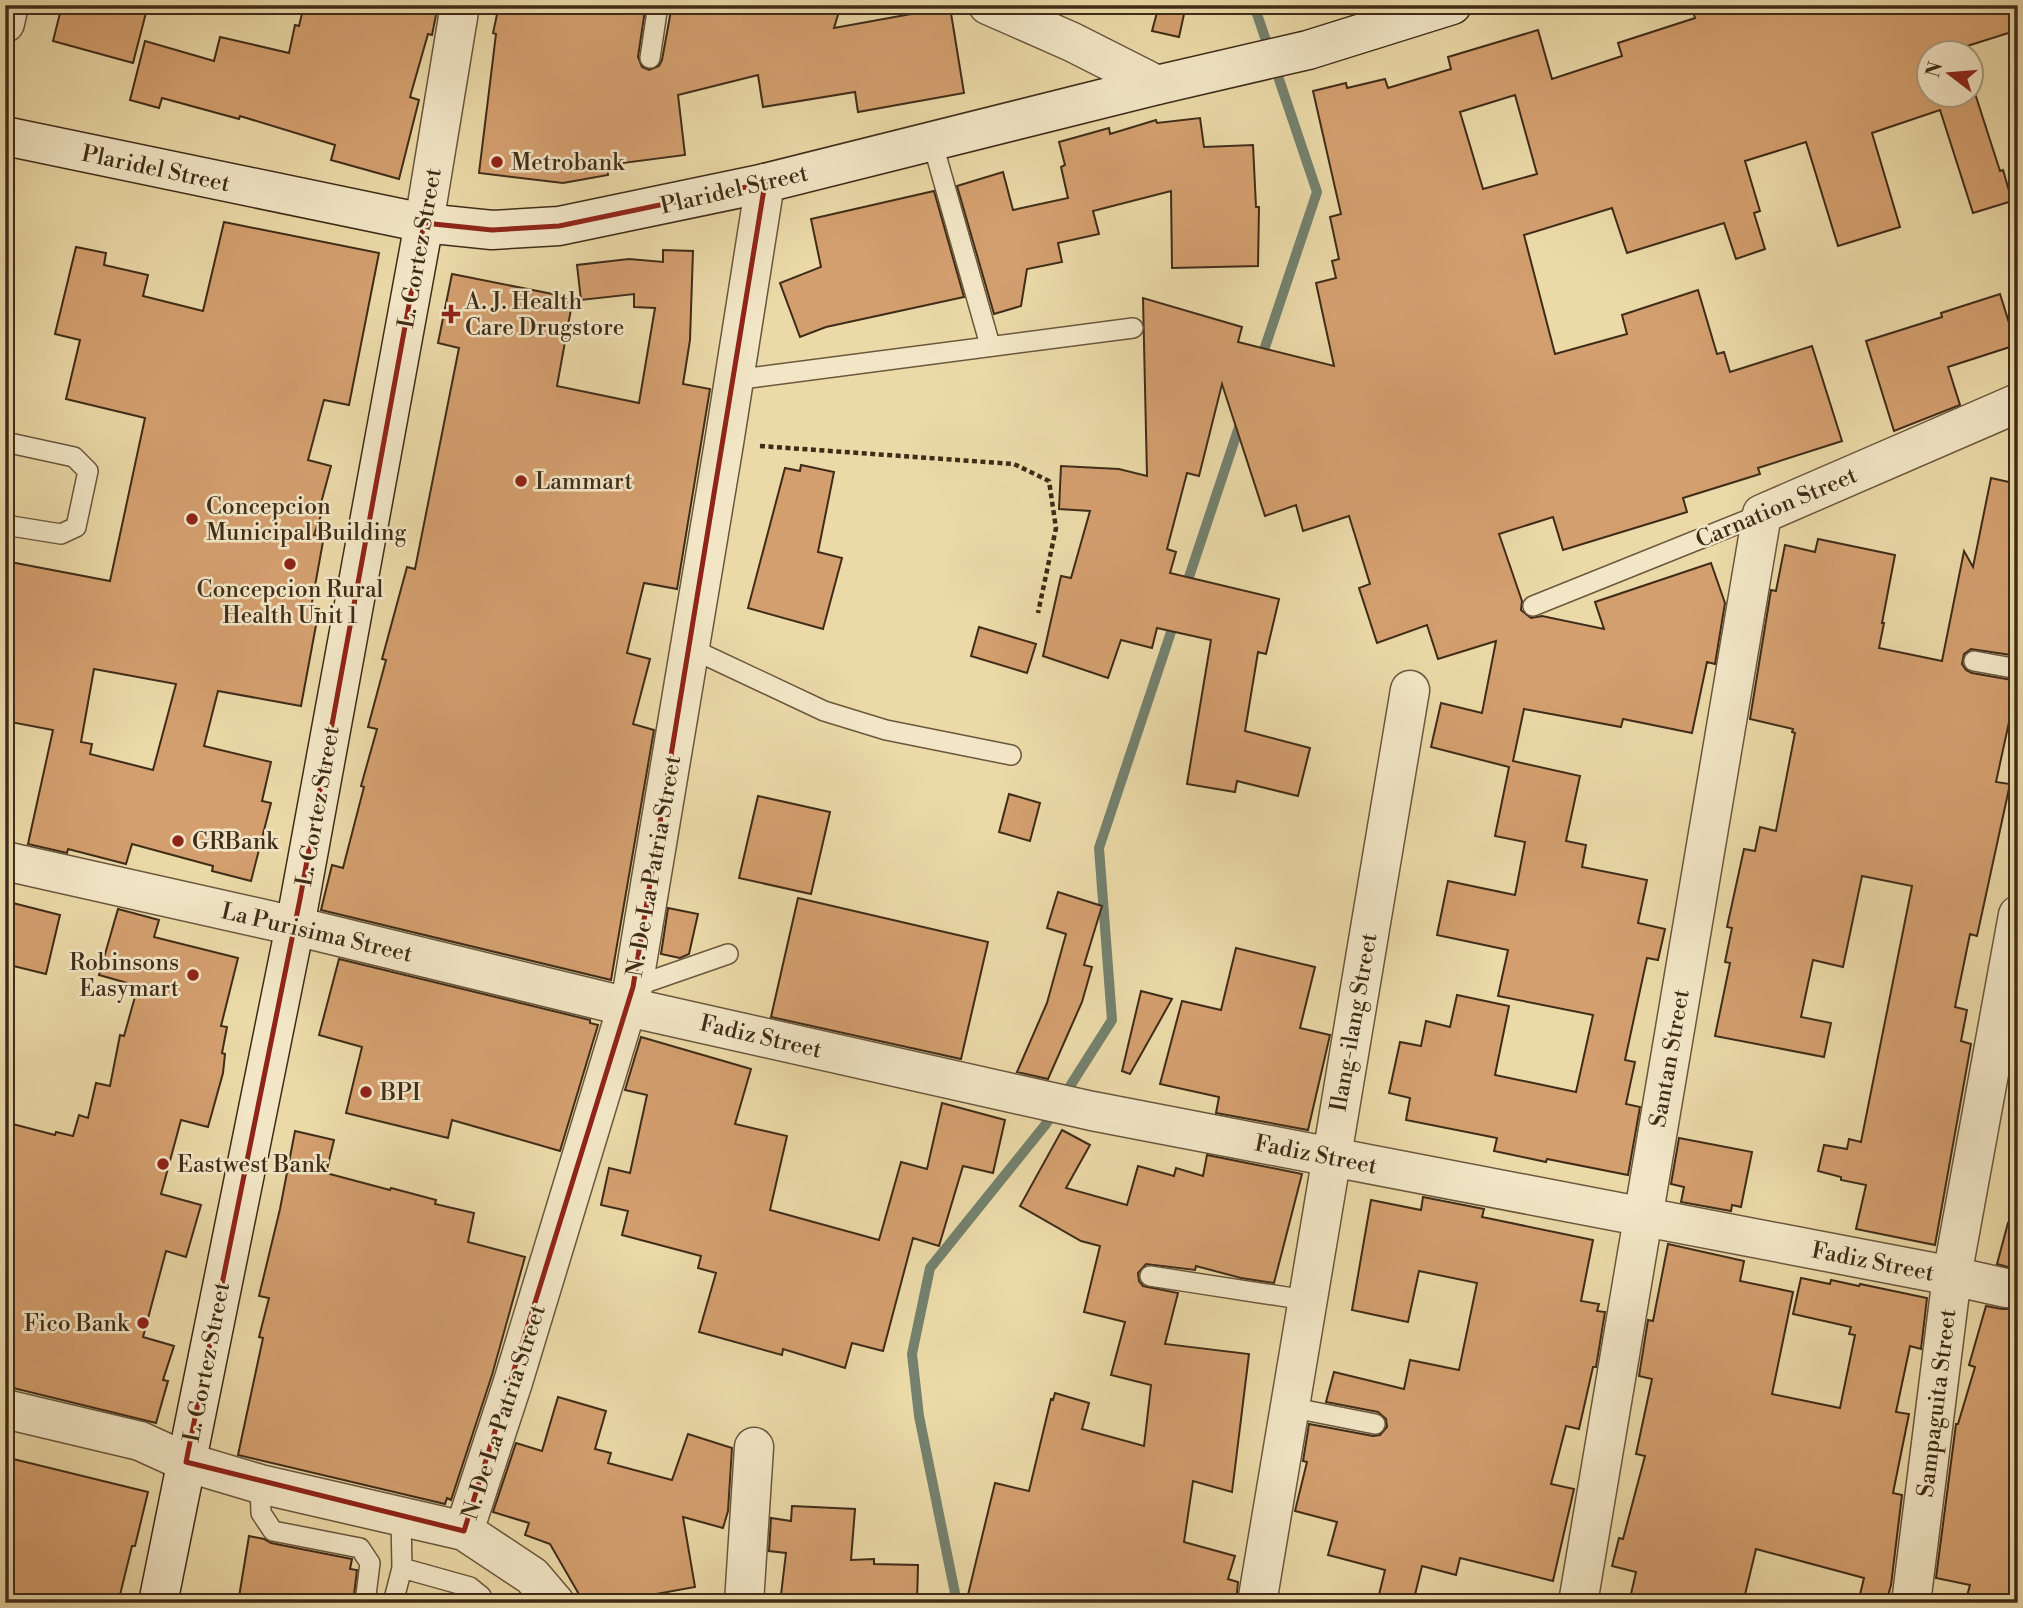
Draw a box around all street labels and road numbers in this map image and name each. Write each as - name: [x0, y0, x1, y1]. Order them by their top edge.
- street label: Plaridel Street: [79, 140, 232, 198]
- street label: Plaridel Street: [658, 159, 811, 221]
- street label: L. Cortez Street: [392, 166, 448, 331]
- street label: Carnation Street: [1691, 461, 1861, 555]
- street label: L. Cortez Street: [290, 724, 346, 889]
- street label: N. De La Patria Street: [621, 753, 687, 979]
- street label: La Purisima Street: [218, 897, 415, 969]
- street label: Ilang-ilang Street: [1325, 931, 1383, 1114]
- street label: Santan Street: [1644, 987, 1696, 1129]
- street label: Fadiz Street: [697, 1009, 824, 1065]
- street label: Fadiz Street: [1252, 1129, 1379, 1181]
- street label: Fadiz Street: [1809, 1236, 1936, 1288]
- street label: L. Cortez Street: [178, 1280, 236, 1445]
- street label: N. De La Patria Street: [456, 1301, 552, 1523]
- street label: Sampaguita Street: [1912, 1307, 1962, 1499]

